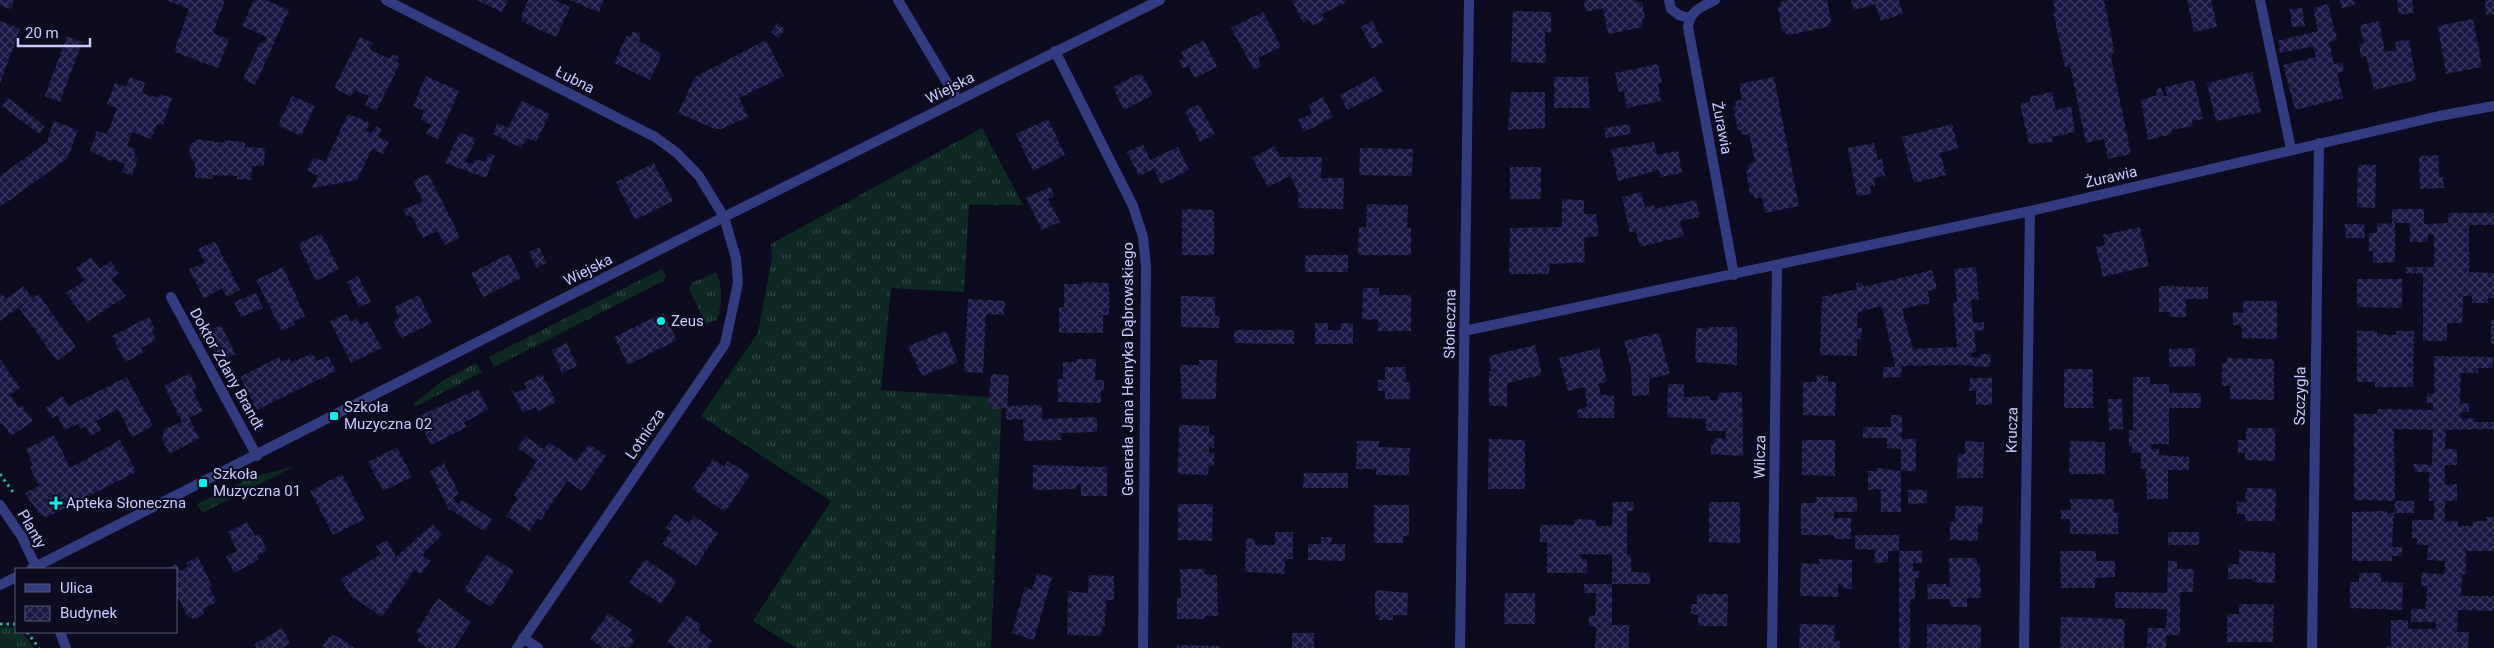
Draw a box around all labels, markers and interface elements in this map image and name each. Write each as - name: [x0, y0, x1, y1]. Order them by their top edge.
- scale bar: [18, 15, 90, 47]
- text: 20 m: [25, 24, 59, 42]
- street label: Łubna: [553, 63, 597, 97]
- street label: Wiejska: [923, 68, 977, 108]
- street label: Żurawia: [1708, 100, 1736, 156]
- street label: Żurawia: [2083, 162, 2139, 192]
- street label: Generała Jana Henryka Dąbrowskiego: [1119, 242, 1137, 496]
- street label: Wiejska: [561, 250, 615, 290]
- street label: Słoneczna: [1440, 289, 1460, 359]
- street label: Doktor Zdany Brandt: [186, 305, 268, 433]
- place label: Zeus: [671, 312, 704, 330]
- marker: Zeus: [655, 315, 667, 327]
- street label: Szczygla: [2290, 366, 2310, 426]
- place label: Szkoła Muzyczna 02: [344, 398, 432, 433]
- street label: Lotnicza: [622, 405, 668, 463]
- street label: Krucza: [2003, 407, 2021, 453]
- marker: Szkoła Muzyczna 02: [328, 410, 340, 422]
- street label: Wilcza: [1751, 435, 1769, 479]
- place label: Szkoła Muzyczna 01: [213, 465, 301, 500]
- marker: Szkoła Muzyczna 01: [197, 477, 209, 489]
- place label: Apteka Słoneczna: [66, 494, 186, 512]
- marker: Apteka Słoneczna: [50, 497, 62, 509]
- street label: Planty: [14, 507, 50, 551]
- legend: [15, 568, 178, 633]
- text: Ulica: [60, 579, 93, 597]
- text: Budynek: [60, 604, 117, 622]

